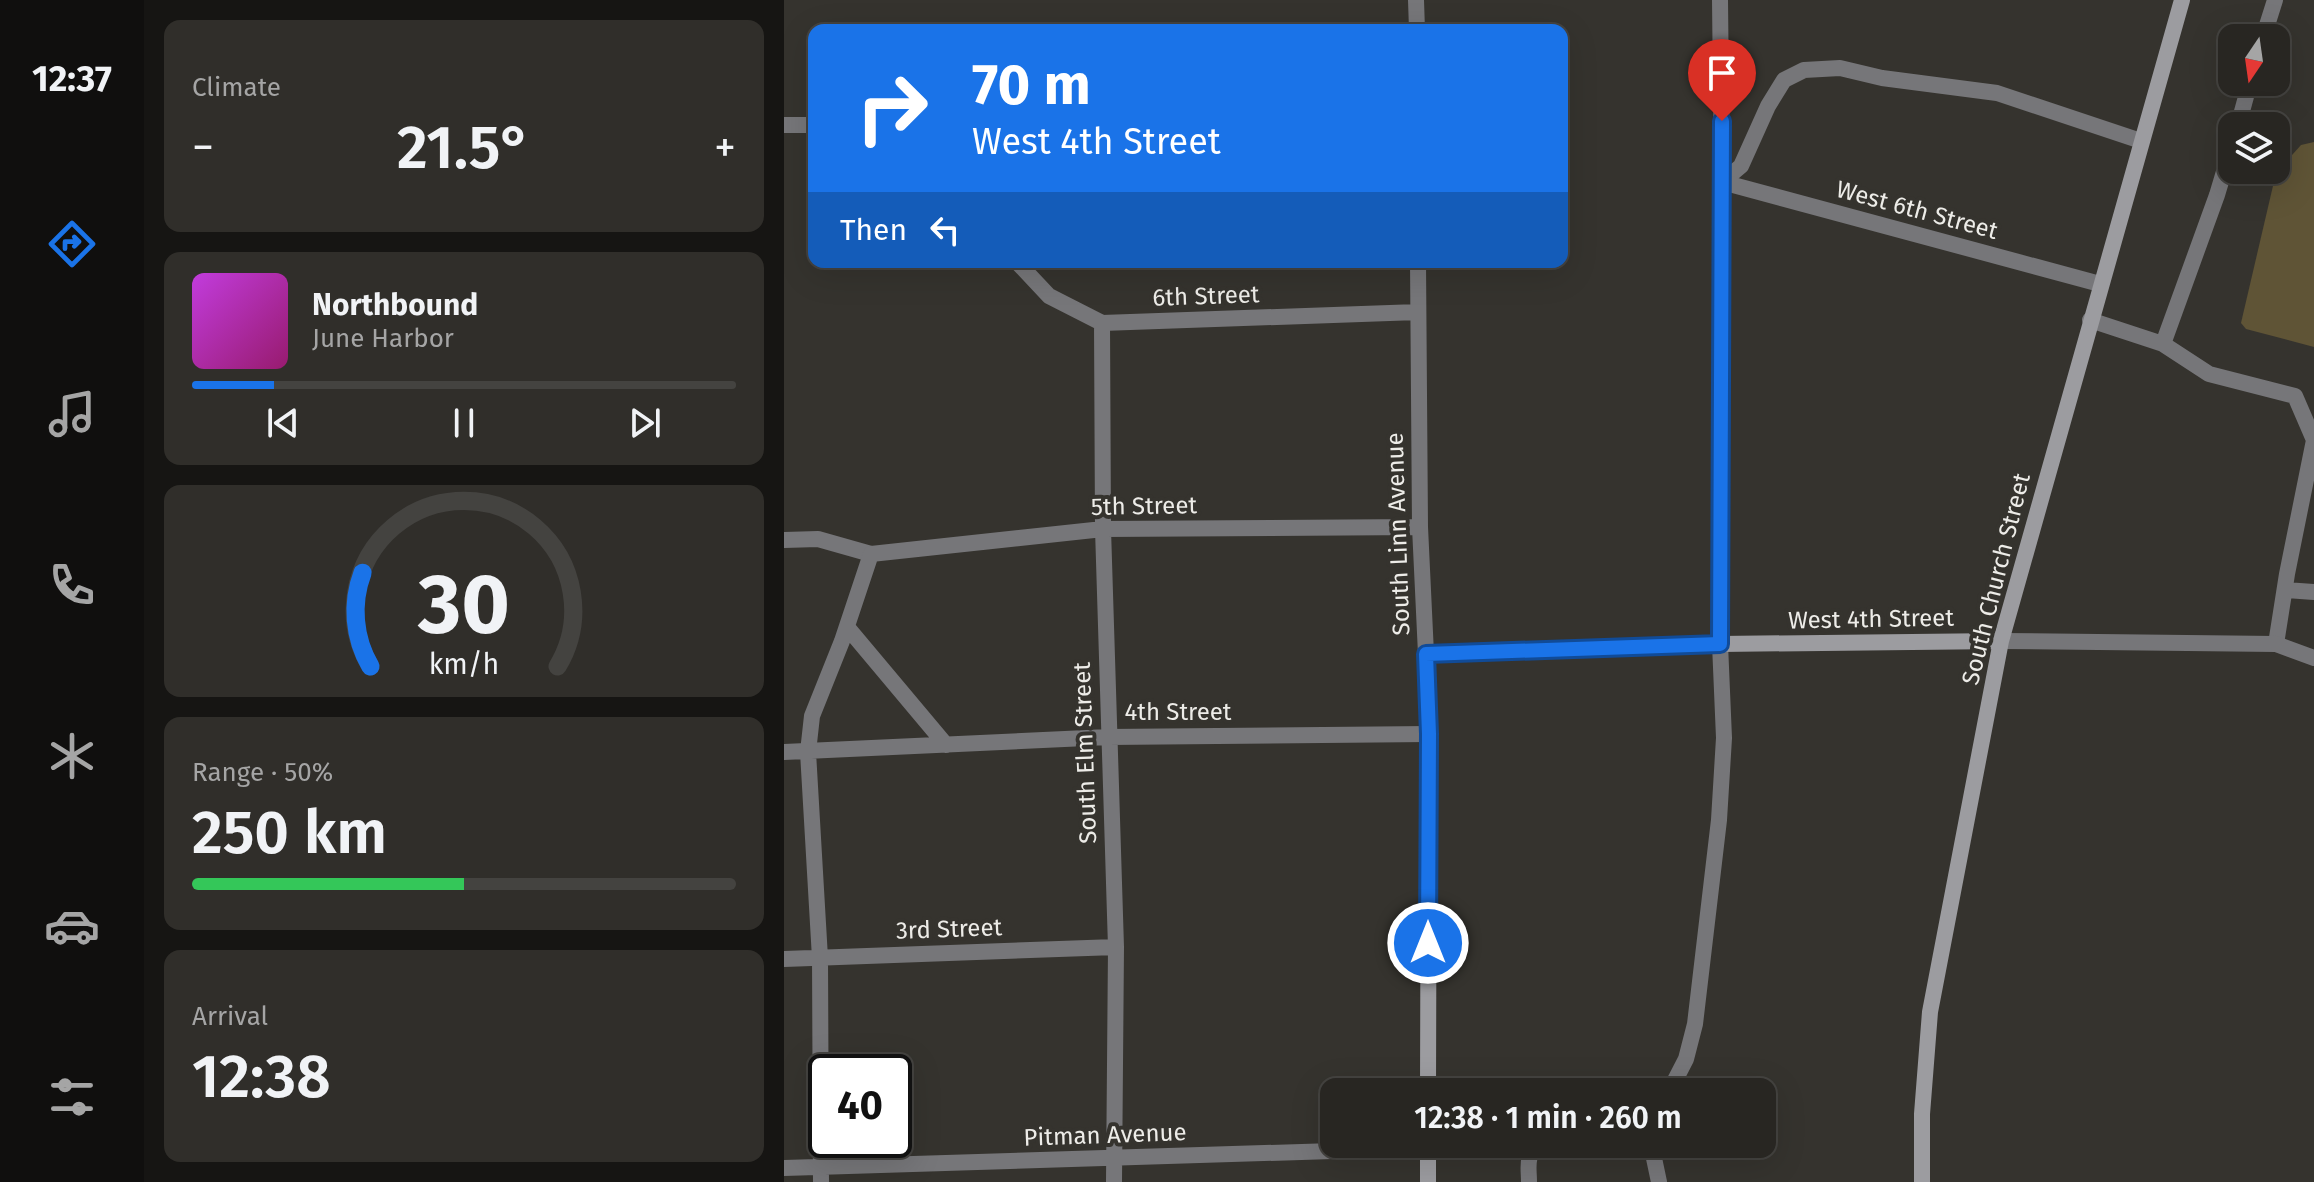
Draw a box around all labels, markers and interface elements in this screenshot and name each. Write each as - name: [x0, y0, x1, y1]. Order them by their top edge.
- north arrow: [2218, 24, 2290, 96]
- map controls: [2218, 24, 2290, 184]
- pin: [1688, 39, 1756, 121]
- icon: arrive: [1700, 51, 1744, 95]
- text: 70 m: [972, 52, 1091, 119]
- icon: right: [840, 56, 944, 160]
- text: 12:37: [32, 57, 112, 101]
- text: Climate: [192, 72, 281, 103]
- text: 21.5°: [397, 112, 531, 184]
- button: layers: [2218, 112, 2290, 184]
- text: West 4th Street: [972, 120, 1221, 164]
- text: −: [192, 121, 214, 174]
- text: +: [714, 121, 736, 174]
- street label: West 6th Street: [1833, 175, 2001, 245]
- icon: left: [923, 208, 967, 252]
- text: Then: [840, 212, 907, 248]
- icon: directions: [44, 216, 100, 272]
- street label: 6th Street: [1152, 280, 1260, 312]
- text: Northbound: [312, 287, 478, 323]
- text: June Harbor: [312, 323, 454, 354]
- icon: music: [44, 386, 100, 442]
- icon: previous: [261, 401, 305, 445]
- icon: pause: [442, 401, 486, 445]
- icon: next: [623, 401, 667, 445]
- street label: South Linn Avenue: [1380, 432, 1416, 636]
- street label: South Church Street: [1956, 470, 2036, 688]
- street label: 5th Street: [1091, 491, 1198, 521]
- text: 30: [417, 555, 510, 655]
- icon: phone: [44, 557, 100, 613]
- street label: West 4th Street: [1788, 604, 1954, 634]
- text: km/h: [429, 647, 499, 682]
- street label: South Elm Street: [1068, 661, 1102, 844]
- street label: 4th Street: [1125, 698, 1232, 726]
- icon: climate: [44, 728, 100, 784]
- text: Range · 50%: [192, 757, 333, 788]
- text: 250 km: [192, 797, 387, 869]
- icon: car: [44, 898, 100, 954]
- position arrow: [1386, 901, 1470, 985]
- street label: 3rd Street: [895, 913, 1003, 945]
- text: Arrival: [192, 1001, 268, 1032]
- text: 12:38: [192, 1041, 331, 1113]
- speed limit sign: 40: [808, 1054, 912, 1158]
- icon: filters: [44, 1069, 100, 1125]
- text: 12:38 · 1 min · 260 m: [1414, 1100, 1682, 1136]
- street label: Pitman Avenue: [1023, 1118, 1187, 1152]

